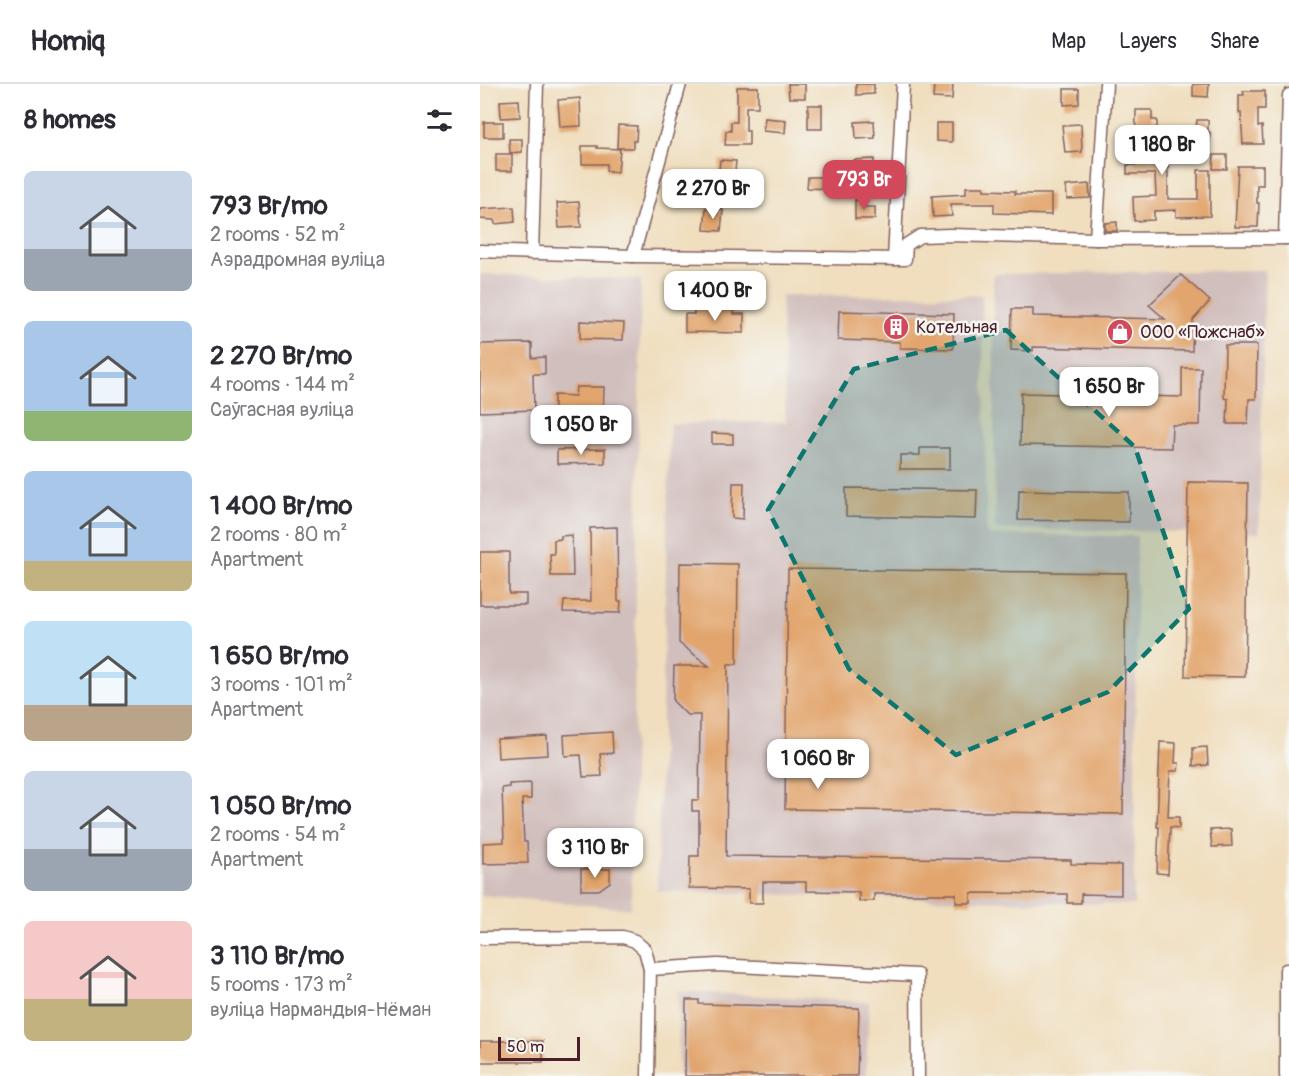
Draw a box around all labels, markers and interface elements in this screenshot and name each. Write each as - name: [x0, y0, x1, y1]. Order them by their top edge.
- text: Homiq: [30, 24, 105, 59]
- text: Map: [1051, 28, 1086, 55]
- text: Layers: [1119, 28, 1177, 55]
- text: Share: [1210, 28, 1259, 55]
- text: 8 homes: [24, 104, 116, 136]
- icon: filters: [423, 104, 456, 137]
- pin: 1 180 Br: [1100, 125, 1224, 176]
- text: 1 180 Br: [1129, 132, 1195, 157]
- pin: 793 Br: [815, 160, 913, 211]
- text: 793 Br: [837, 167, 891, 192]
- pin: 2 270 Br: [651, 169, 775, 220]
- text: 2 270 Br: [676, 176, 750, 201]
- text: 793 Br/mo: [210, 190, 328, 222]
- icon: home: [72, 195, 144, 267]
- text: 2 rooms · 52 m²: [210, 222, 346, 247]
- text: Аэрадромная вуліца: [210, 247, 385, 272]
- pin: 1 400 Br: [653, 271, 777, 322]
- text: 1 400 Br: [678, 278, 752, 303]
- building icon: Котельная: [881, 312, 911, 342]
- place label: Котельная: [916, 316, 997, 339]
- shop icon: ООО «Пожснаб»: [1105, 317, 1135, 347]
- place label: ООО «Пожснаб»: [1140, 321, 1265, 344]
- text: 2 270 Br/mo: [210, 340, 352, 372]
- icon: home: [72, 345, 144, 417]
- pin: 1 650 Br: [1047, 367, 1171, 418]
- text: 4 rooms · 144 m²: [210, 372, 355, 397]
- text: 1 650 Br: [1073, 374, 1145, 399]
- text: Саўгасная вуліца: [210, 397, 354, 422]
- pin: 1 050 Br: [519, 405, 643, 456]
- text: 1 050 Br: [544, 412, 618, 437]
- text: 1 400 Br/mo: [210, 490, 352, 522]
- icon: home: [72, 495, 144, 567]
- text: 2 rooms · 80 m²: [210, 522, 347, 547]
- text: Apartment: [210, 547, 303, 572]
- text: 1 650 Br/mo: [210, 640, 349, 672]
- icon: home: [72, 645, 144, 717]
- text: 3 rooms · 101 m²: [210, 672, 353, 697]
- text: Apartment: [210, 697, 303, 722]
- pin: 1 060 Br: [756, 739, 880, 790]
- text: 1 060 Br: [781, 746, 855, 771]
- text: 1 050 Br/mo: [210, 790, 351, 822]
- icon: home: [72, 795, 144, 867]
- text: 2 rooms · 54 m²: [210, 822, 346, 847]
- pin: 3 110 Br: [533, 828, 657, 879]
- text: 3 110 Br: [561, 835, 629, 860]
- text: Apartment: [210, 847, 303, 872]
- text: 3 110 Br/mo: [210, 940, 344, 972]
- icon: home: [72, 945, 144, 1017]
- text: 5 rooms · 173 m²: [210, 972, 353, 997]
- text: вуліца Нармандыя-Нёман: [210, 997, 431, 1022]
- scale bar: [498, 1034, 580, 1062]
- text: 50 m: [507, 1037, 544, 1057]

